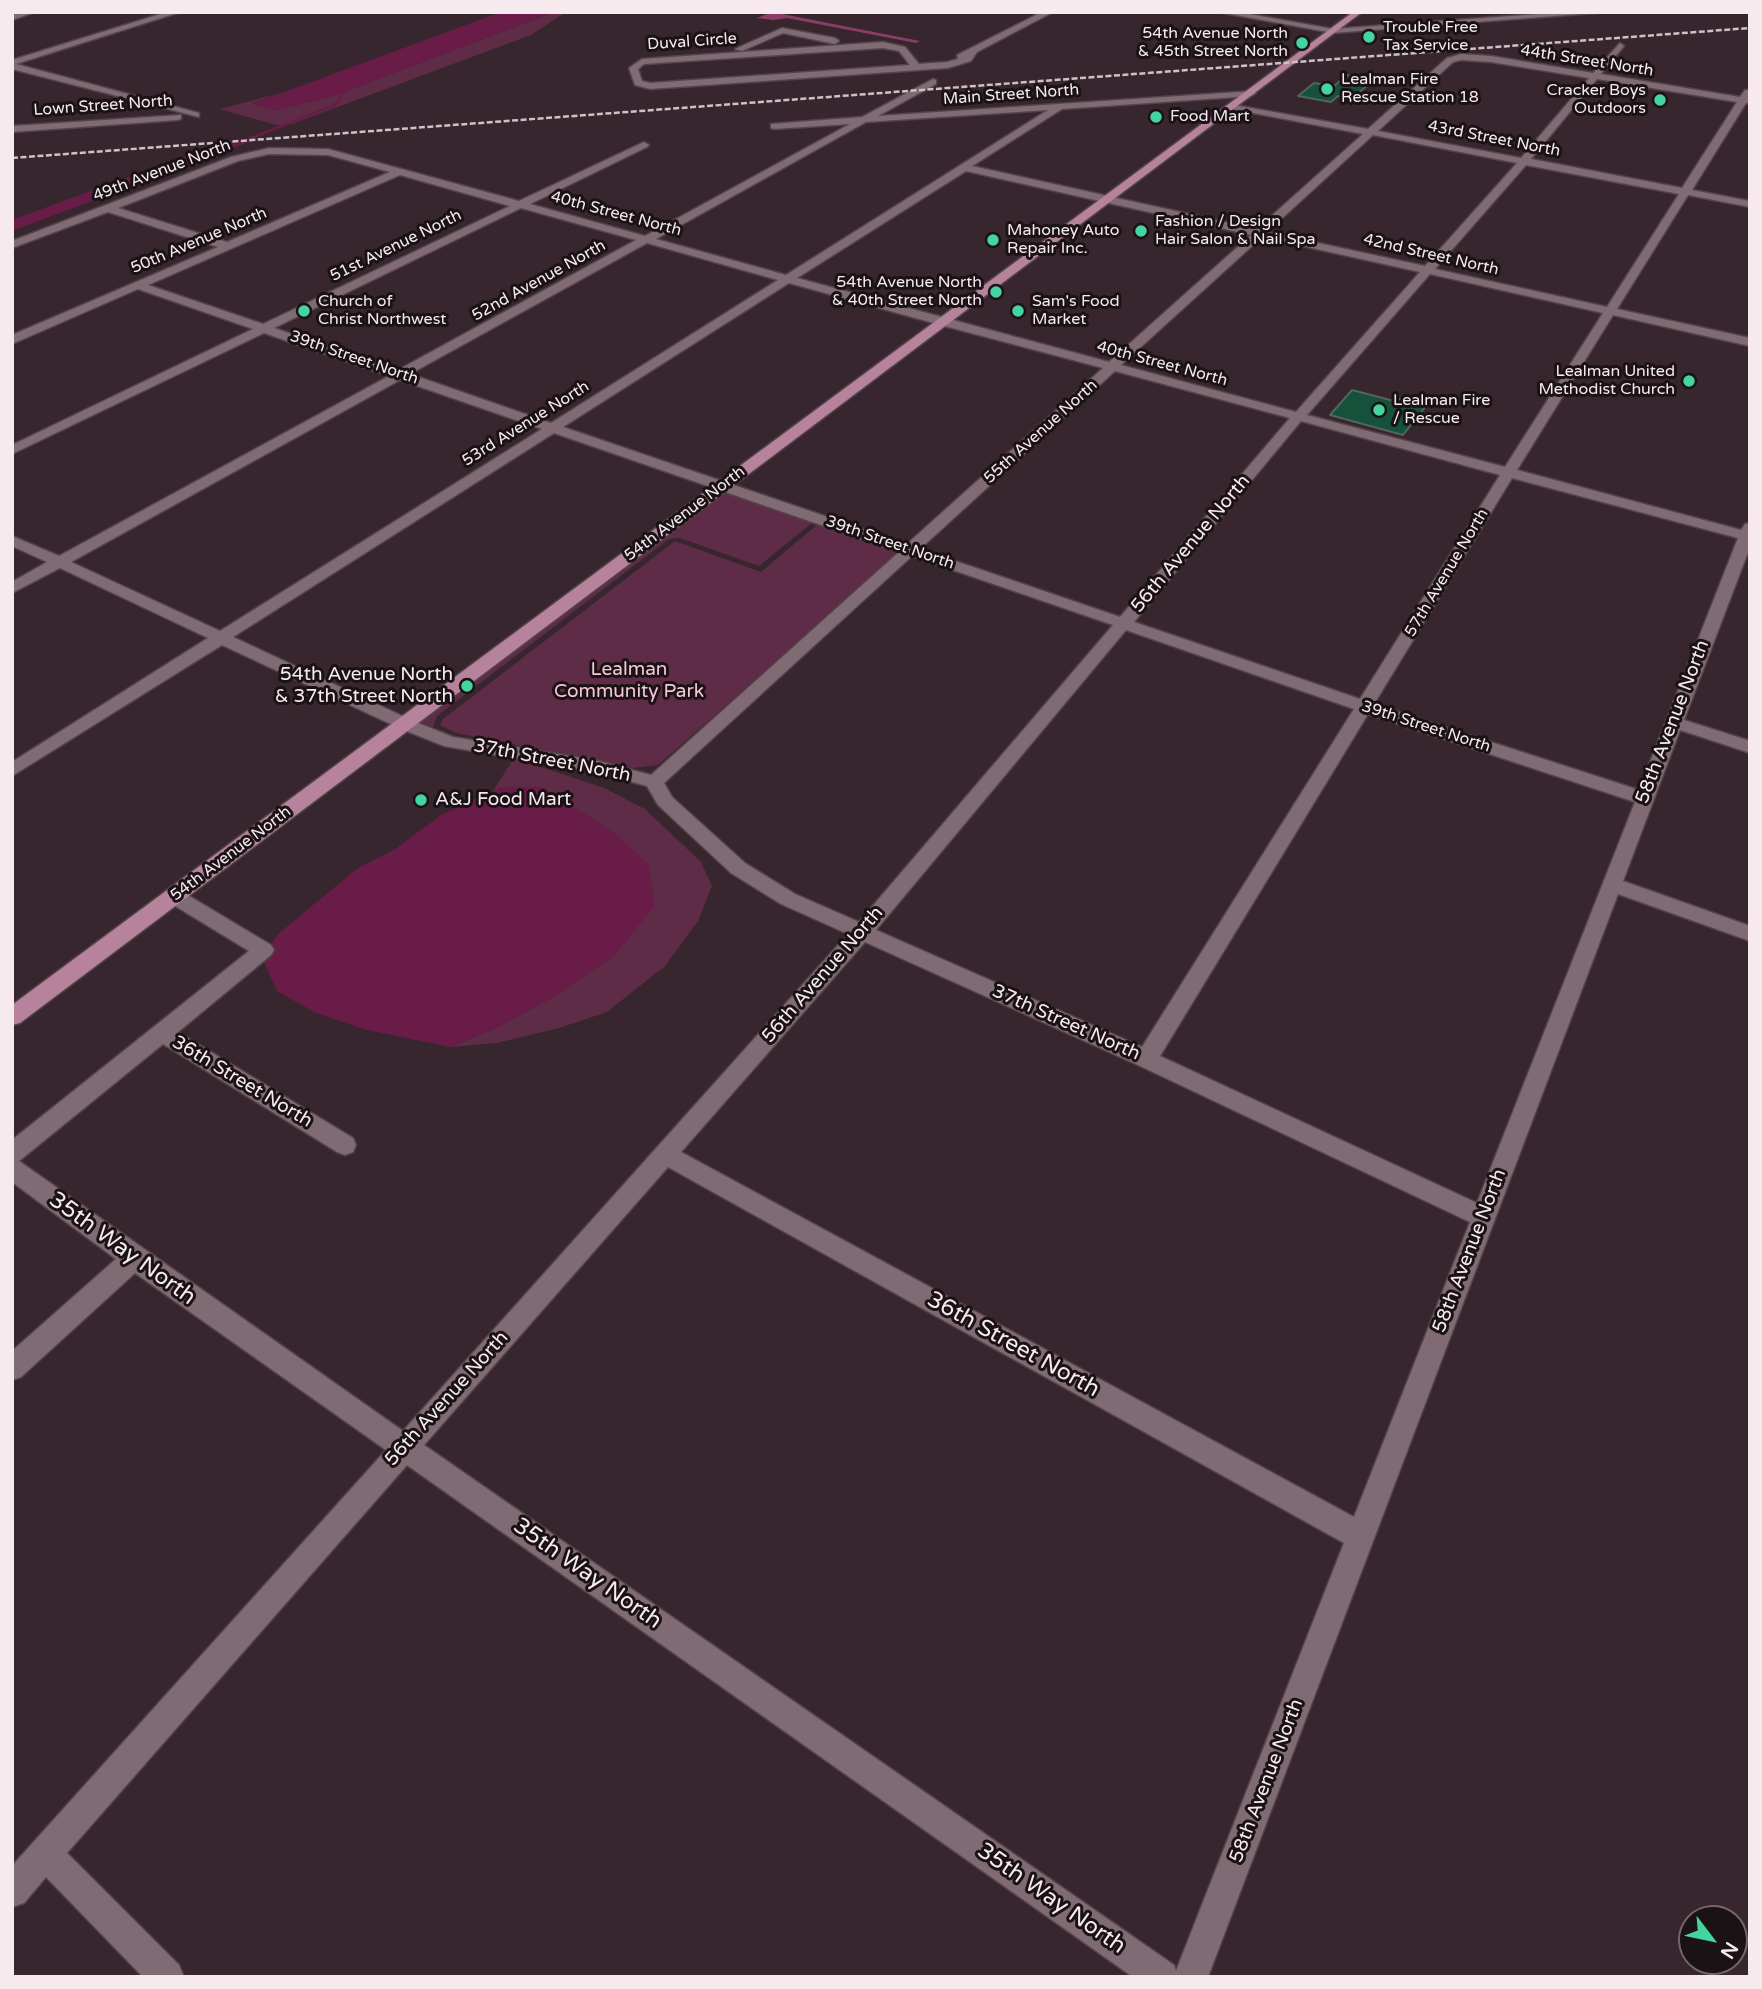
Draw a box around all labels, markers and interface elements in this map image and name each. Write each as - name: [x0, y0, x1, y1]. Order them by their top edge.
- place label: Trouble Free Tax Service: [1383, 18, 1478, 56]
- place label: 54th Avenue North & 45th Street North: [1138, 24, 1288, 62]
- street label: Duval Circle: [647, 29, 737, 55]
- marker: Trouble Free Tax Service: [1361, 29, 1377, 45]
- marker: 54th Avenue North & 45th Street North: [1294, 35, 1310, 51]
- street label: 44th Street North: [1519, 41, 1655, 81]
- place label: Lealman Fire Rescue Station 18: [1341, 70, 1479, 108]
- street label: Main Street North: [942, 81, 1080, 109]
- marker: Lealman Fire Rescue Station 18: [1319, 81, 1335, 97]
- place label: Cracker Boys Outdoors: [1547, 81, 1646, 119]
- street label: Lown Street North: [33, 92, 173, 120]
- marker: Cracker Boys Outdoors: [1652, 92, 1668, 108]
- place label: Food Mart: [1170, 107, 1249, 127]
- marker: Food Mart: [1148, 109, 1164, 125]
- street label: 43rd Street North: [1426, 117, 1562, 161]
- street label: 49th Avenue North: [90, 136, 234, 206]
- street label: 40th Street North: [549, 187, 683, 241]
- street label: 50th Avenue North: [128, 204, 270, 278]
- street label: 51st Avenue North: [327, 206, 465, 286]
- place label: Fashion / Design Hair Salon & Nail Spa: [1155, 212, 1315, 250]
- place label: Mahoney Auto Repair Inc.: [1007, 221, 1120, 259]
- marker: Fashion / Design Hair Salon & Nail Spa: [1133, 223, 1149, 239]
- street label: 42nd Street North: [1361, 230, 1501, 280]
- marker: Mahoney Auto Repair Inc.: [985, 232, 1001, 248]
- street label: 52nd Avenue North: [469, 236, 609, 326]
- place label: 54th Avenue North & 40th Street North: [832, 273, 982, 311]
- marker: 54th Avenue North & 40th Street North: [988, 284, 1004, 300]
- place label: Church of Christ Northwest: [318, 292, 446, 330]
- place label: Sam's Food Market: [1032, 292, 1120, 330]
- marker: Church of Christ Northwest: [296, 303, 312, 319]
- marker: Sam's Food Market: [1010, 303, 1026, 319]
- street label: 39th Street North: [287, 327, 421, 389]
- street label: 40th Street North: [1095, 337, 1229, 391]
- place label: Lealman United Methodist Church: [1538, 362, 1675, 400]
- marker: Lealman United Methodist Church: [1681, 373, 1697, 389]
- street label: 55th Avenue North: [980, 376, 1102, 488]
- street label: 53rd Avenue North: [459, 377, 593, 471]
- place label: Lealman Fire / Rescue: [1393, 391, 1490, 429]
- marker: Lealman Fire / Rescue: [1371, 402, 1387, 418]
- street label: 54th Avenue North: [621, 462, 749, 566]
- street label: 56th Avenue North: [1127, 470, 1255, 618]
- street label: 57th Avenue North: [1401, 506, 1493, 640]
- street label: 39th Street North: [823, 512, 957, 574]
- street label: 58th Avenue North: [1631, 637, 1715, 807]
- park label: Lealman Community Park: [554, 659, 704, 703]
- place label: 54th Avenue North & 37th Street North: [275, 664, 453, 708]
- marker: 54th Avenue North & 37th Street North: [459, 678, 475, 694]
- street label: 39th Street North: [1359, 697, 1493, 757]
- street label: 37th Street North: [472, 735, 632, 787]
- place label: A&J Food Mart: [435, 789, 571, 811]
- marker: A&J Food Mart: [413, 792, 429, 808]
- street label: 54th Avenue North: [167, 802, 295, 906]
- street label: 56th Avenue North: [758, 902, 888, 1048]
- street label: 37th Street North: [988, 980, 1144, 1066]
- street label: 36th Street North: [168, 1031, 316, 1133]
- street label: 58th Avenue North: [1428, 1166, 1512, 1336]
- street label: 35th Way North: [43, 1186, 201, 1312]
- street label: 36th Street North: [922, 1286, 1104, 1404]
- street label: 56th Avenue North: [381, 1327, 513, 1471]
- street label: 35th Way North: [508, 1513, 666, 1635]
- street label: 58th Avenue North: [1225, 1696, 1309, 1866]
- street label: 35th Way North: [972, 1838, 1130, 1960]
- north arrow: [1678, 1905, 1748, 1975]
- text: N: [1716, 1938, 1742, 1962]

